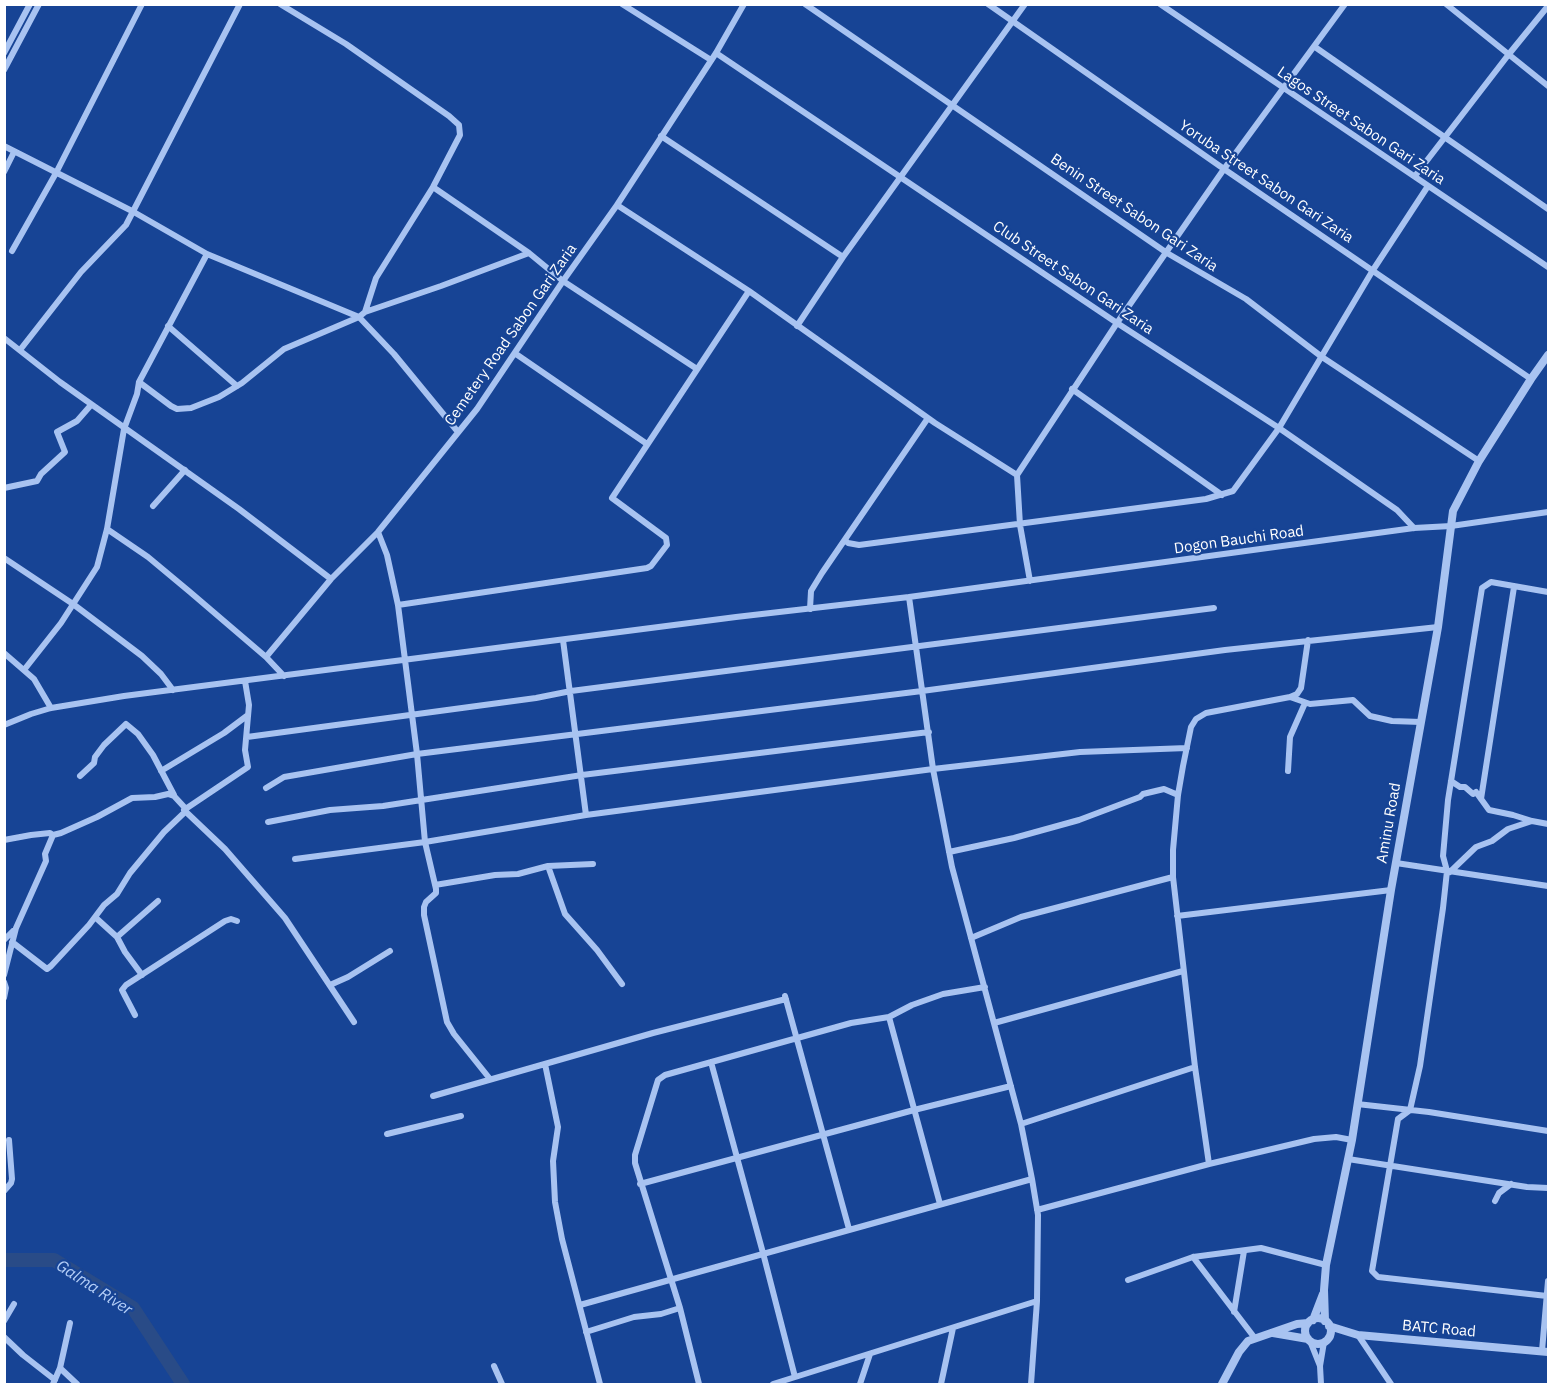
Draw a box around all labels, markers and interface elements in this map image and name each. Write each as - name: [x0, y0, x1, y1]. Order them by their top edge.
- street label: Lagos Street Sabon Gari Zaria: [1274, 63, 1448, 189]
- street label: Yoruba Street Sabon Gari Zaria: [1175, 117, 1357, 247]
- street label: Benin Street Sabon Gari Zaria: [1047, 150, 1221, 276]
- street label: Club Street Sabon Gari Zaria: [989, 217, 1157, 339]
- street label: Cemetery Road Sabon Gari Zaria: [441, 241, 581, 429]
- street label: Dogon Bauchi Road: [1173, 522, 1305, 558]
- street label: Aminu Road: [1373, 781, 1405, 865]
- water label: Galma River: [52, 1256, 136, 1320]
- street label: BATC Road: [1401, 1317, 1477, 1341]

